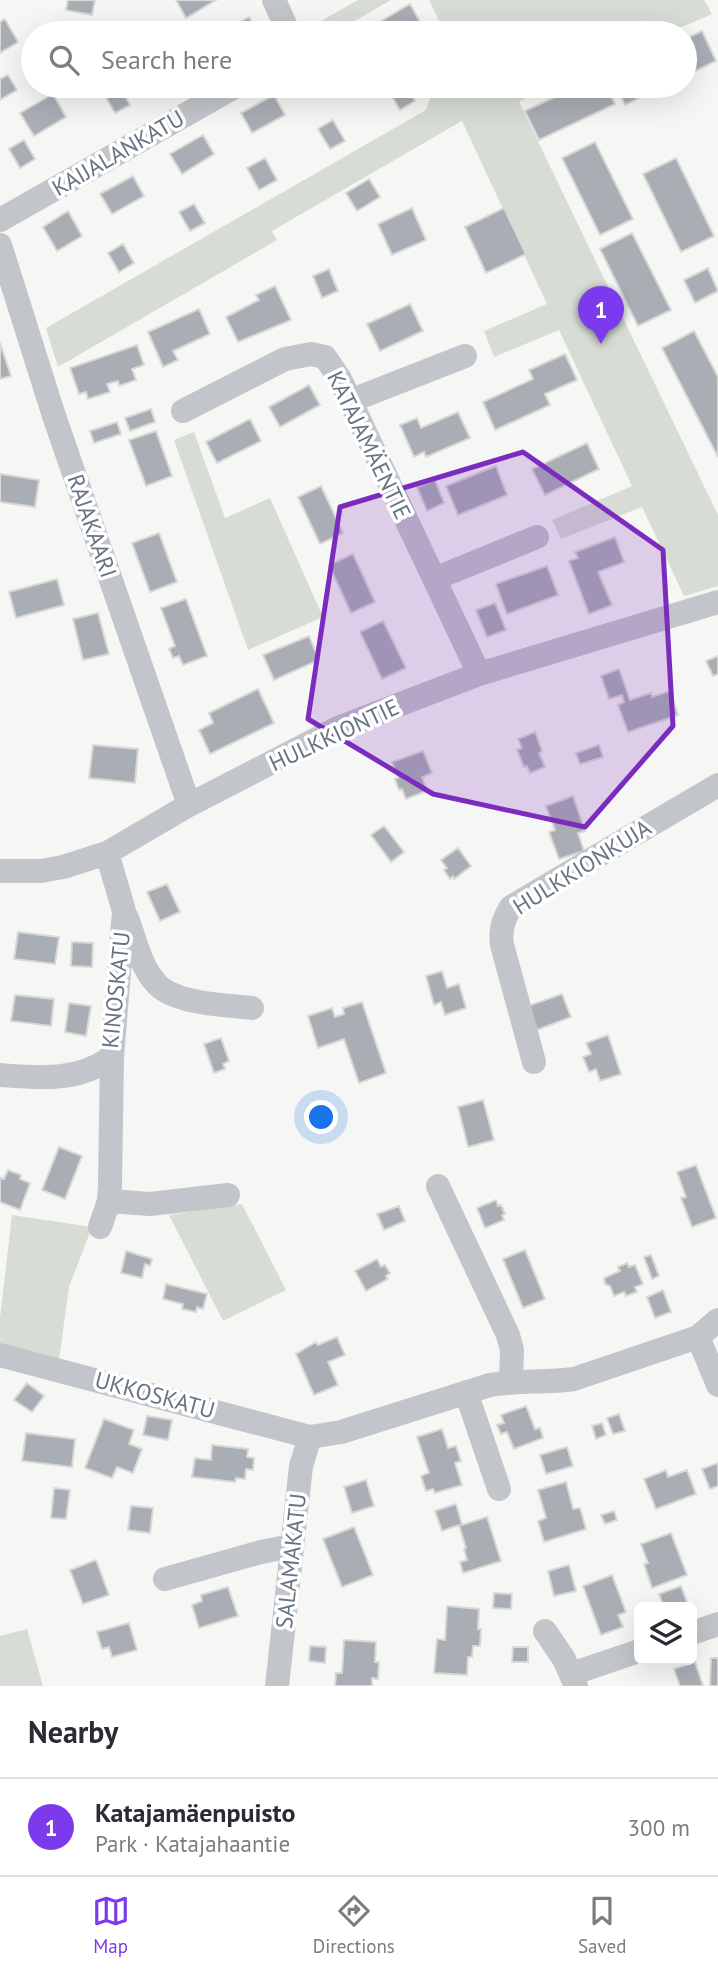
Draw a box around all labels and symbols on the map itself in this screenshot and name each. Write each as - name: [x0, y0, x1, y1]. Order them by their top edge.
- street label: KAIJALANKATU: [47, 103, 189, 202]
- pin: 1: [578, 286, 624, 344]
- street label: KATAJAMÄENTIE: [321, 366, 418, 524]
- street label: RAJAKAARI: [61, 470, 124, 581]
- street label: HULKKIONTIE: [264, 692, 403, 777]
- street label: HULKKIONKUJA: [507, 812, 657, 921]
- street label: KINOSKATU: [95, 930, 136, 1050]
- your location: [304, 1100, 338, 1134]
- street label: UKKOSKATU: [92, 1365, 218, 1424]
- street label: SALAMAKATU: [269, 1492, 312, 1630]

